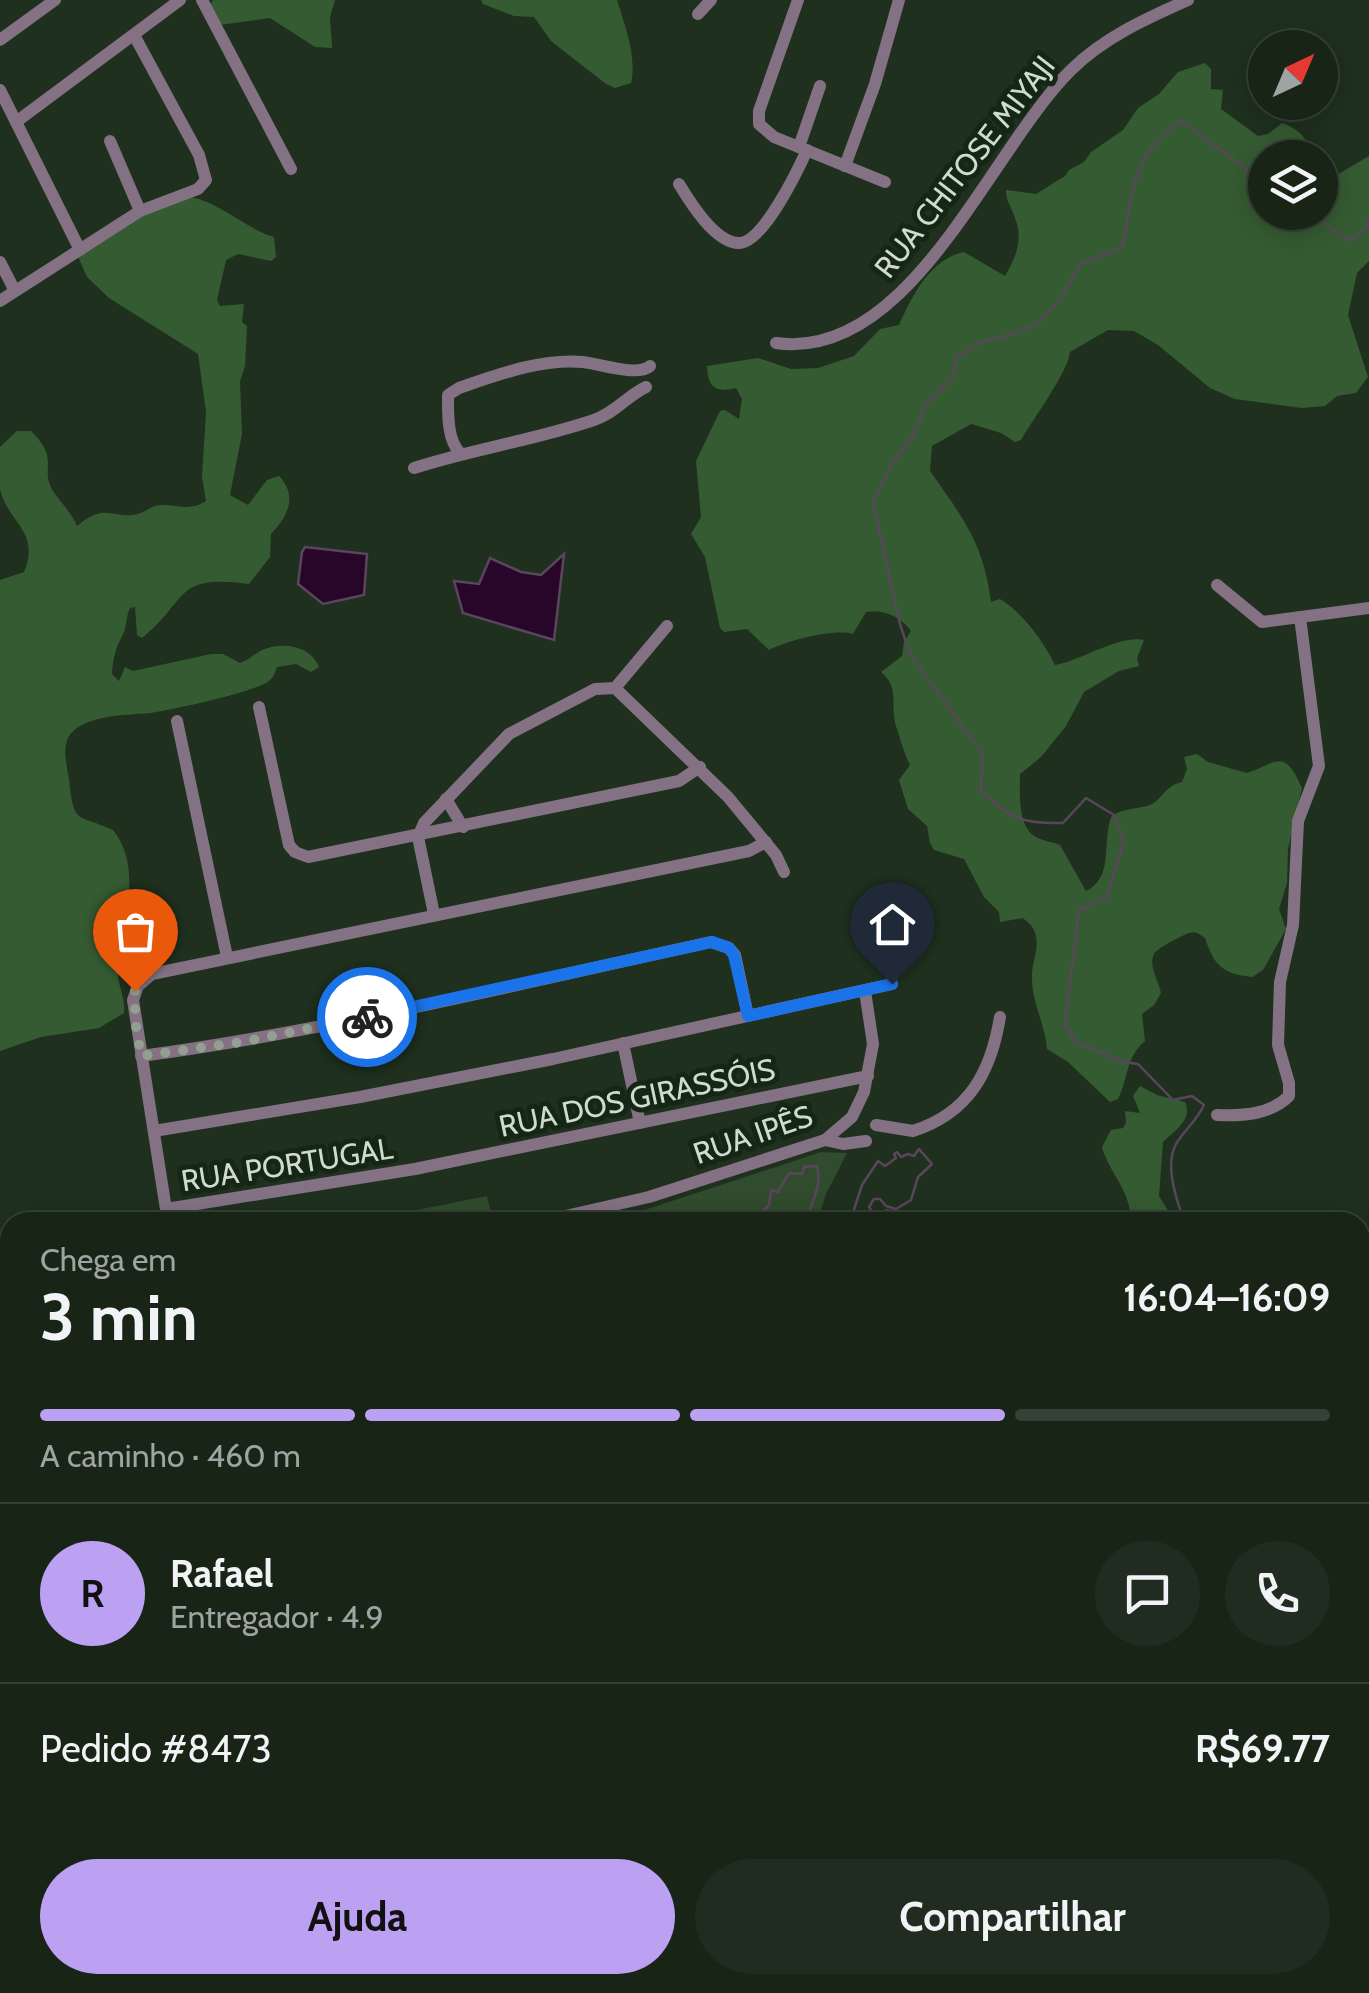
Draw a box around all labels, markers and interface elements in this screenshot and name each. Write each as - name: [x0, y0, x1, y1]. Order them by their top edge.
- north arrow: [1248, 30, 1338, 120]
- map controls: [1248, 30, 1338, 230]
- street label: RUA CHITOSE MIYAJI: [866, 48, 1063, 285]
- button: layers: [1248, 140, 1338, 230]
- pin: [850, 882, 935, 985]
- pin: [93, 889, 178, 992]
- icon: home: [865, 897, 920, 952]
- icon: bag: [108, 904, 163, 959]
- courier: [317, 967, 417, 1067]
- icon: bike: [340, 990, 395, 1045]
- street label: RUA DOS GIRASSÓIS: [495, 1050, 778, 1145]
- street label: RUA IPÊS: [688, 1097, 817, 1172]
- street label: RUA PORTUGAL: [178, 1130, 395, 1200]
- text: Chega em: [40, 1240, 176, 1279]
- text: 16:04–16:09: [1123, 1274, 1330, 1321]
- text: 3 min: [40, 1277, 198, 1356]
- text: A caminho · 460 m: [40, 1436, 301, 1475]
- button: chat: [1095, 1541, 1200, 1646]
- button: phone: [1225, 1541, 1330, 1646]
- text: Rafael: [170, 1550, 274, 1597]
- text: R: [81, 1570, 104, 1617]
- text: Entregador · 4.9: [170, 1597, 384, 1636]
- text: Pedido #8473: [40, 1725, 272, 1772]
- text: R$69.77: [1195, 1725, 1330, 1772]
- button: Ajuda: [40, 1859, 675, 1974]
- button: Compartilhar: [695, 1859, 1330, 1974]

